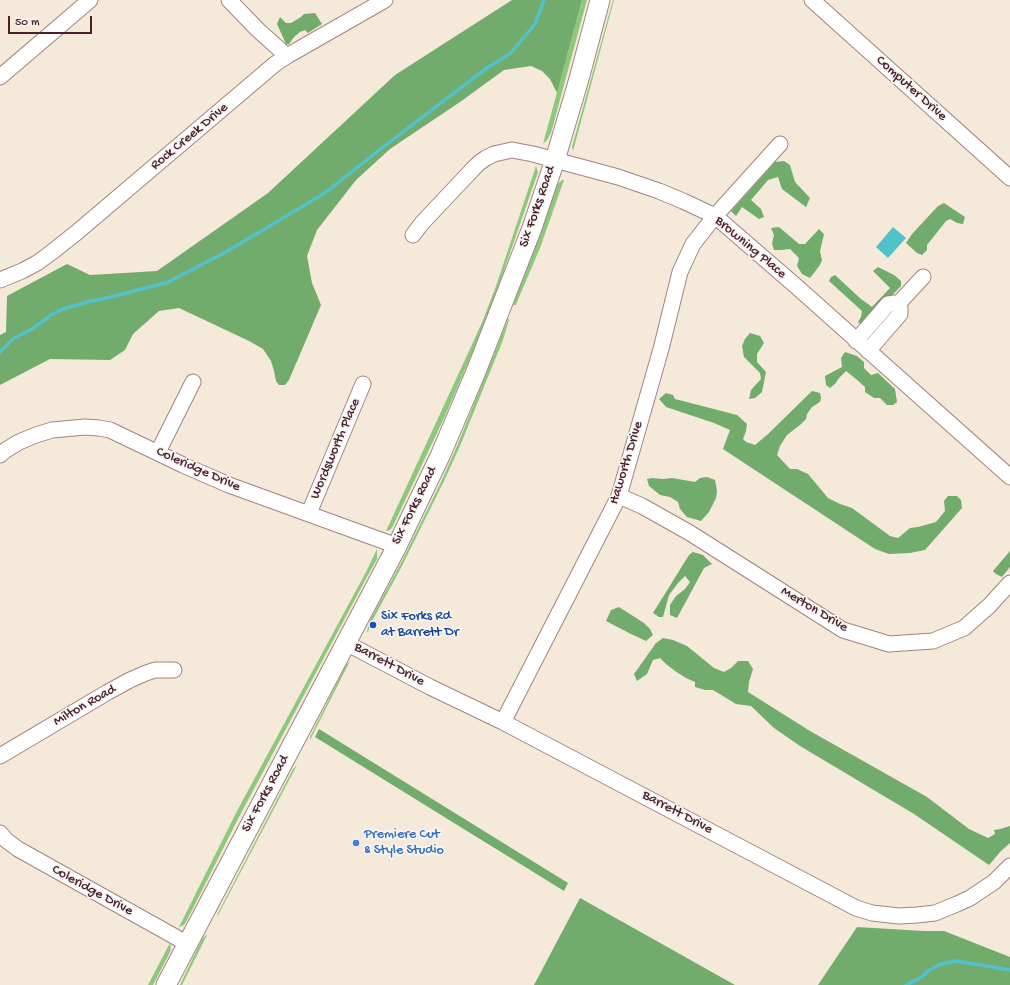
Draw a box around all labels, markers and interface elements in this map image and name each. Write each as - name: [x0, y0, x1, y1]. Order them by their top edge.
- scale bar: [10, 8, 94, 34]
- text: 50 m: [15, 16, 40, 30]
- street label: Computer Drive: [872, 53, 950, 125]
- street label: Rock Creek Drive: [148, 100, 232, 174]
- street label: Six Forks Road: [516, 164, 560, 250]
- street label: Browning Place: [711, 213, 789, 283]
- street label: Wordsworth Place: [307, 396, 365, 502]
- street label: Haworth Drive: [606, 419, 648, 507]
- street label: Coleridge Drive: [153, 444, 243, 496]
- street label: Six Forks Road: [389, 464, 441, 548]
- street label: Merton Drive: [777, 583, 851, 637]
- place label: Six Forks Rd at Barrett Dr: [381, 609, 459, 642]
- marker: Six Forks Rd at Barrett Dr: [368, 620, 378, 630]
- street label: Barrett Drive: [351, 639, 427, 691]
- street label: Milton Road: [51, 681, 119, 731]
- street label: Six Forks Road: [239, 753, 293, 835]
- street label: Barrett Drive: [639, 787, 715, 839]
- place label: Premiere Cut & Style Studio: [364, 827, 444, 860]
- marker: Premiere Cut & Style Studio: [351, 838, 361, 848]
- street label: Coleridge Drive: [48, 862, 136, 920]

